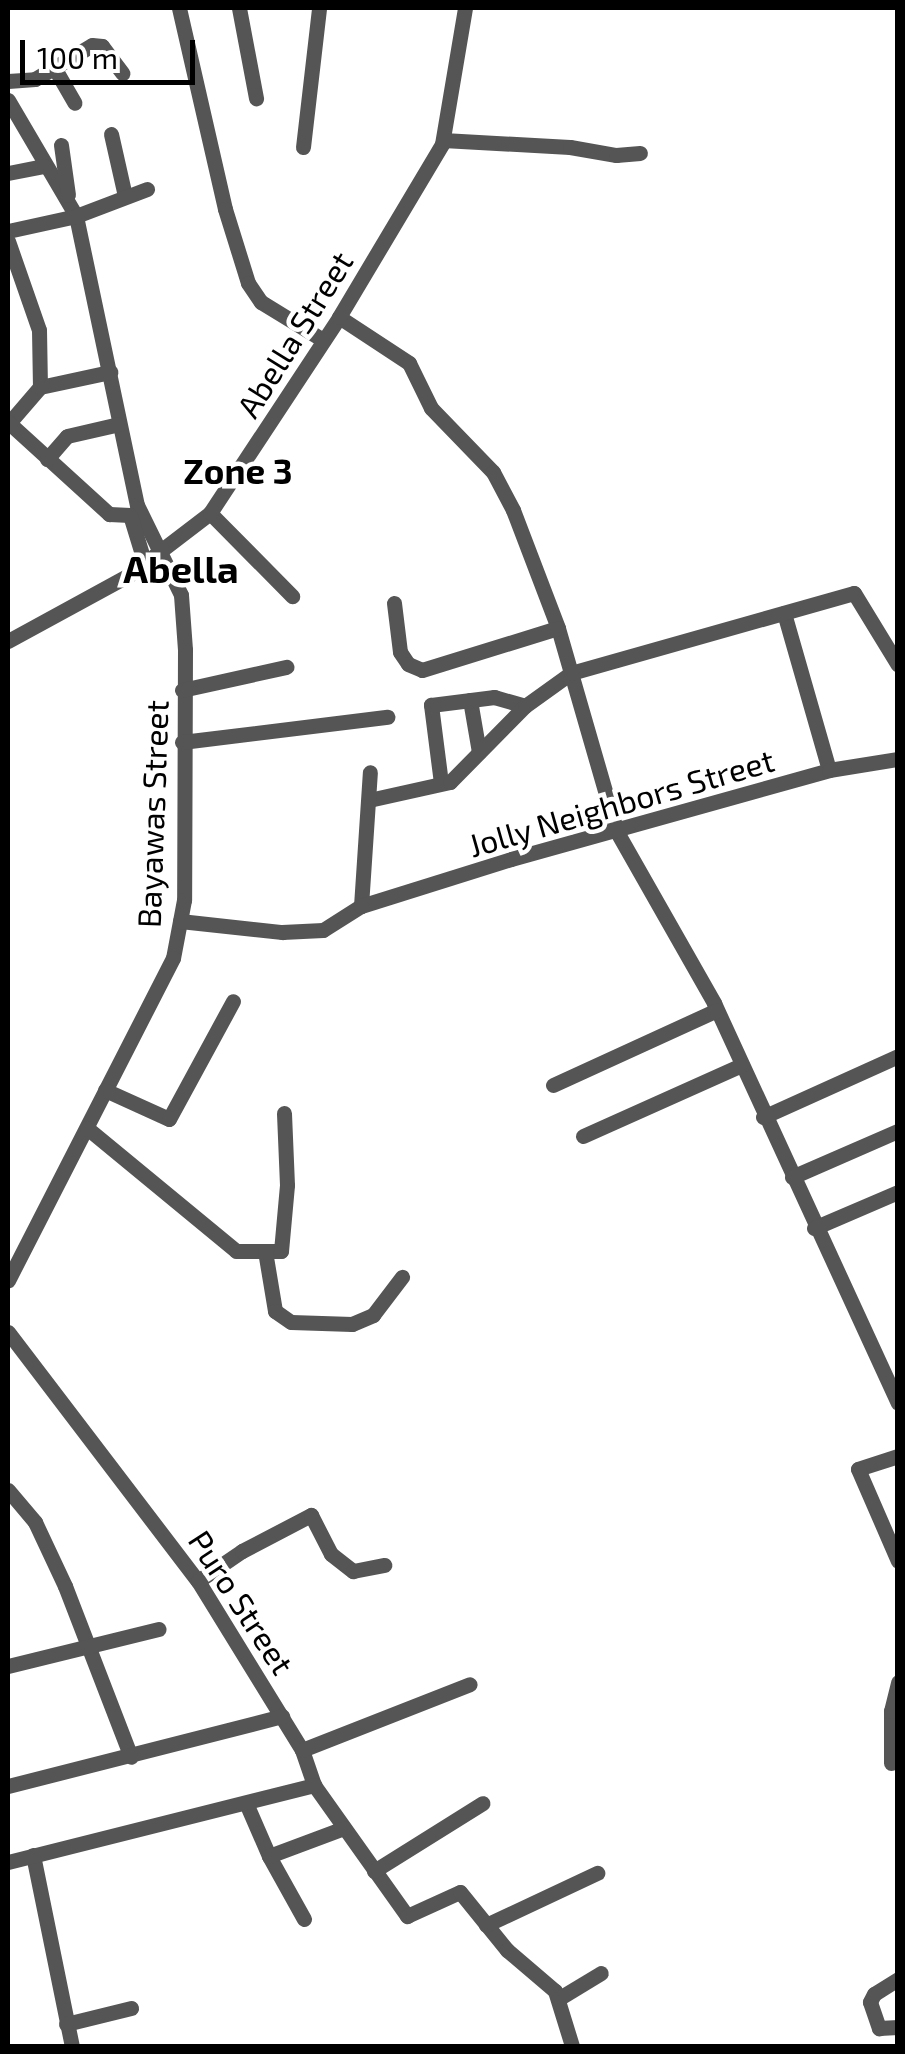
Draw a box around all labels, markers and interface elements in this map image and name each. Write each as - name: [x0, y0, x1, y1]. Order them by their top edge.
- scale bar: [25, 20, 200, 82]
- text: 100 m: [37, 39, 118, 75]
- street label: Abella Street: [228, 244, 360, 424]
- district label: Zone 3: [183, 449, 293, 491]
- district label: Abella: [123, 546, 239, 592]
- street label: Bayawas Street: [129, 699, 175, 929]
- street label: Jolly Neighbors Street: [463, 740, 779, 864]
- street label: Puro Street: [181, 1523, 303, 1681]

